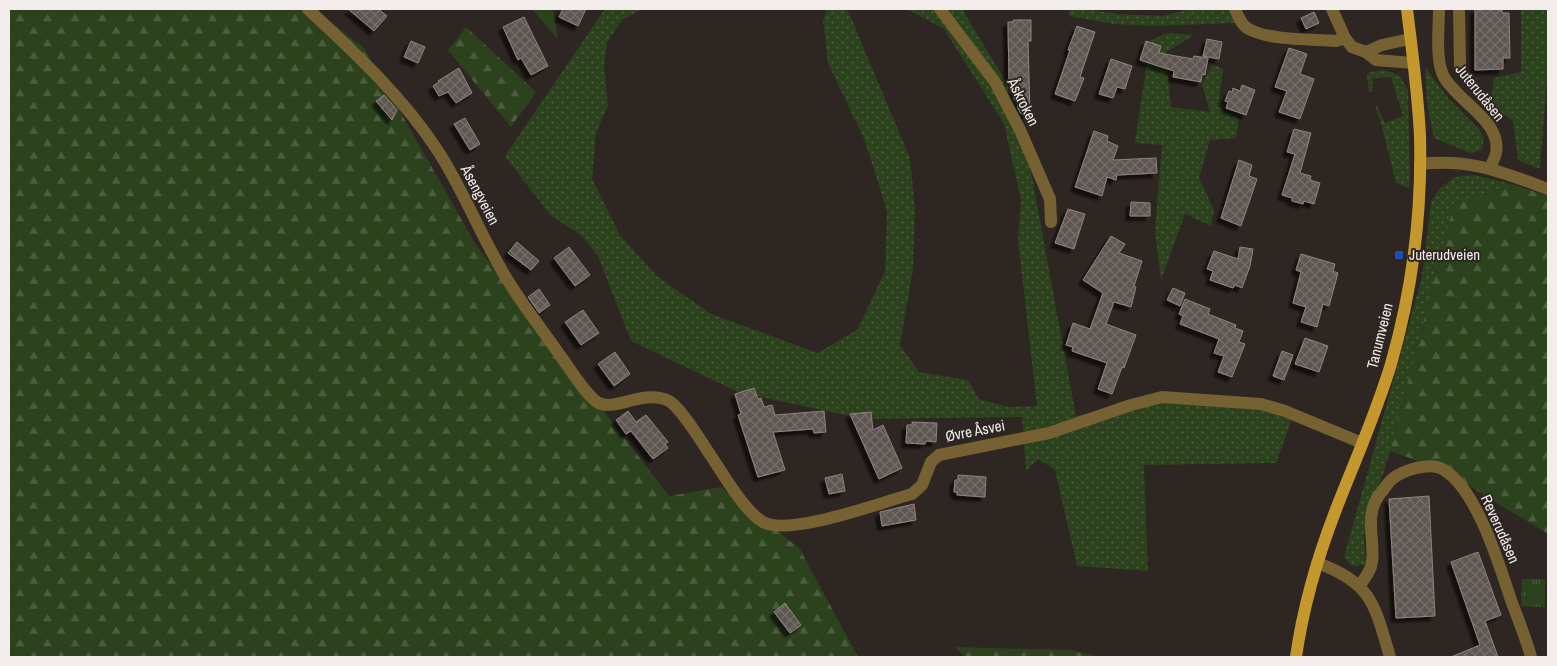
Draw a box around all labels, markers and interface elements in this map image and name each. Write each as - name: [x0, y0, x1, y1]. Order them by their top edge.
- street label: Juterudåsen: [1451, 60, 1510, 126]
- street label: Åskroken: [1002, 73, 1044, 129]
- street label: Åsengveien: [455, 160, 505, 228]
- place label: Juterudveien: [1409, 244, 1480, 265]
- marker: Juterudveien: [1393, 249, 1405, 261]
- street label: Tanumveien: [1361, 301, 1398, 371]
- street label: Øvre Åsvei: [943, 414, 1006, 447]
- street label: Reverudåsen: [1476, 491, 1525, 566]

